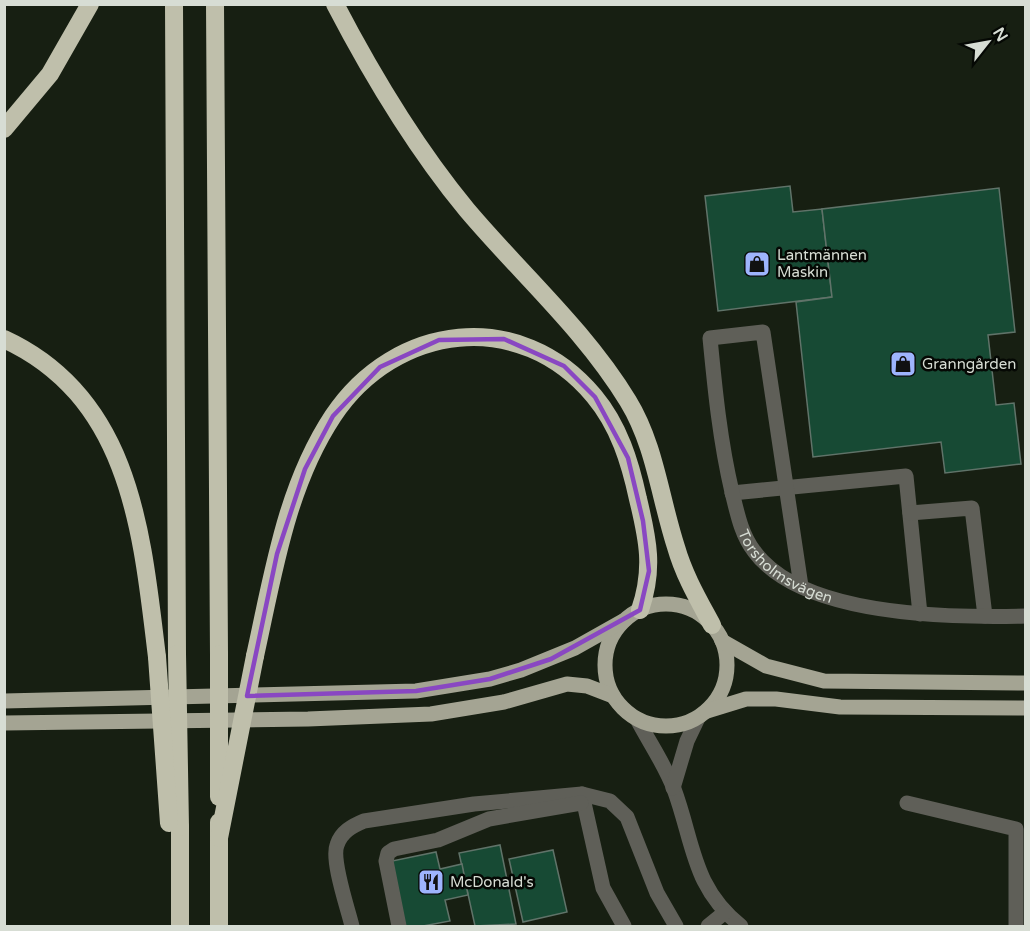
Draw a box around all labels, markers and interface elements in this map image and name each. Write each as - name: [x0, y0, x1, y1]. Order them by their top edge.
- north arrow: [958, 12, 1018, 72]
- text: N: [988, 24, 1012, 45]
- place label: Lantmännen Maskin: [777, 246, 867, 281]
- shop icon: Lantmännen Maskin: [742, 249, 772, 279]
- shop icon: Granngården: [888, 349, 918, 379]
- place label: Granngården: [922, 355, 1016, 373]
- street label: Torsholmsvägen: [734, 527, 835, 607]
- restaurant icon: McDonald's: [416, 867, 446, 897]
- place label: McDonald's: [450, 873, 534, 891]

